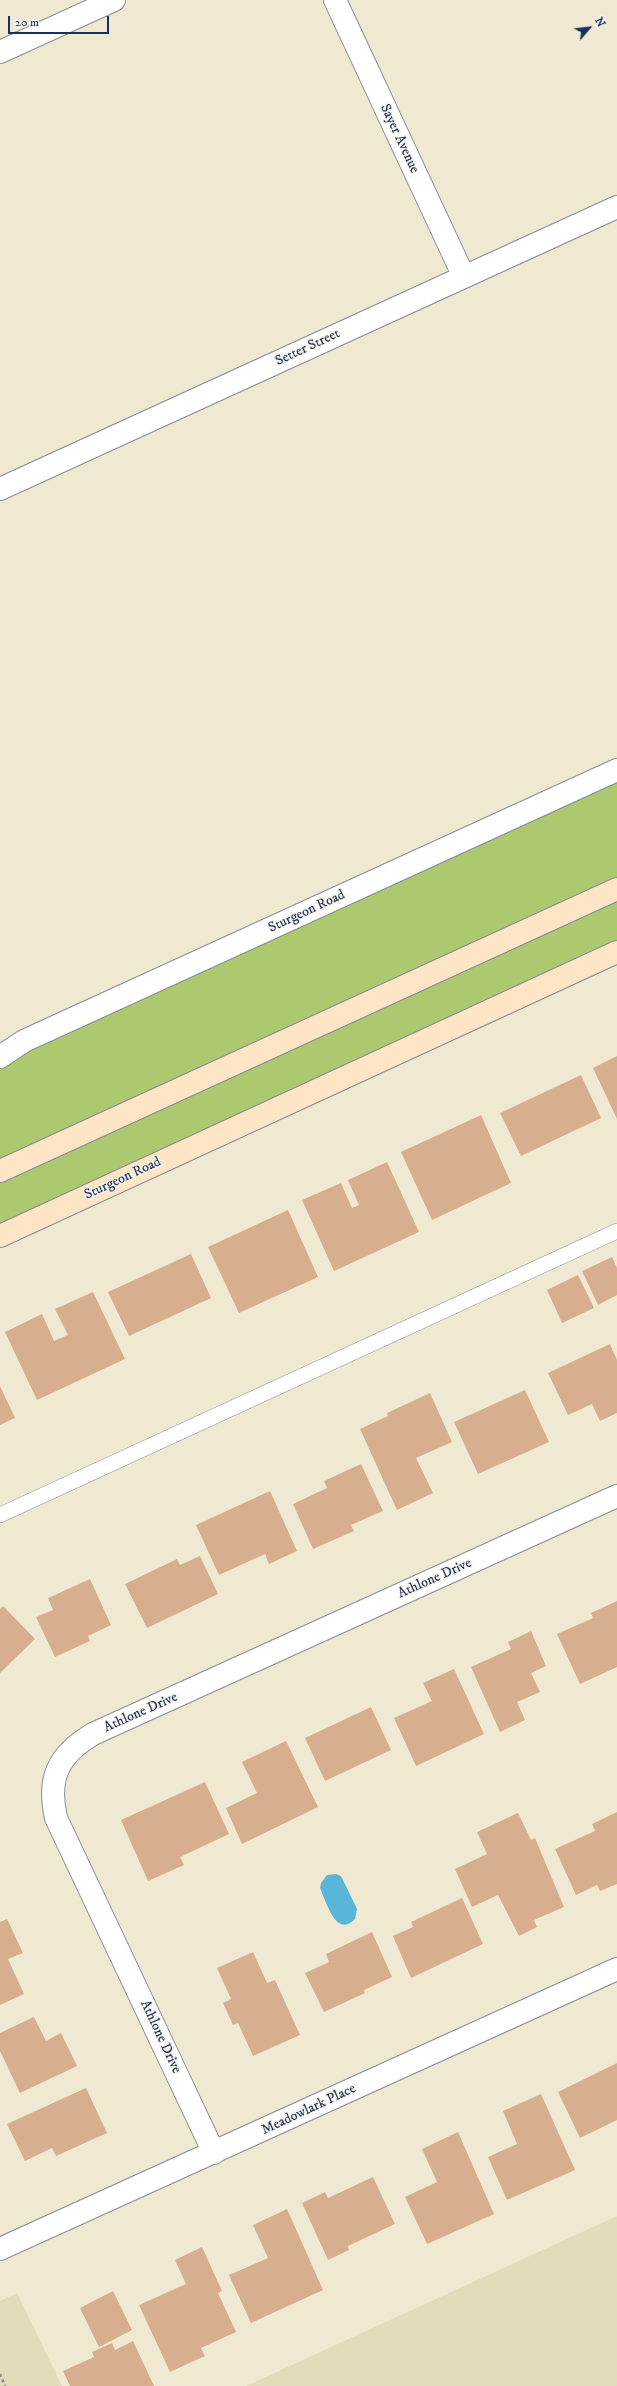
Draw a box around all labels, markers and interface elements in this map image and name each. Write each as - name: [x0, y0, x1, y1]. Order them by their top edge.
- scale bar: [10, 8, 111, 34]
- north arrow: [569, 8, 609, 48]
- text: 20 m: [15, 15, 39, 30]
- text: N: [591, 15, 608, 30]
- street label: Sayer Avenue: [376, 102, 422, 176]
- street label: Setter Street: [273, 326, 343, 370]
- street label: Sturgeon Road: [266, 887, 348, 937]
- street label: Sturgeon Road: [82, 1154, 164, 1204]
- street label: Athlone Drive: [396, 1555, 474, 1603]
- street label: Athlone Drive: [102, 1689, 180, 1737]
- street label: Athlone Drive: [136, 1998, 184, 2076]
- street label: Meadowlark Place: [259, 2081, 359, 2139]

